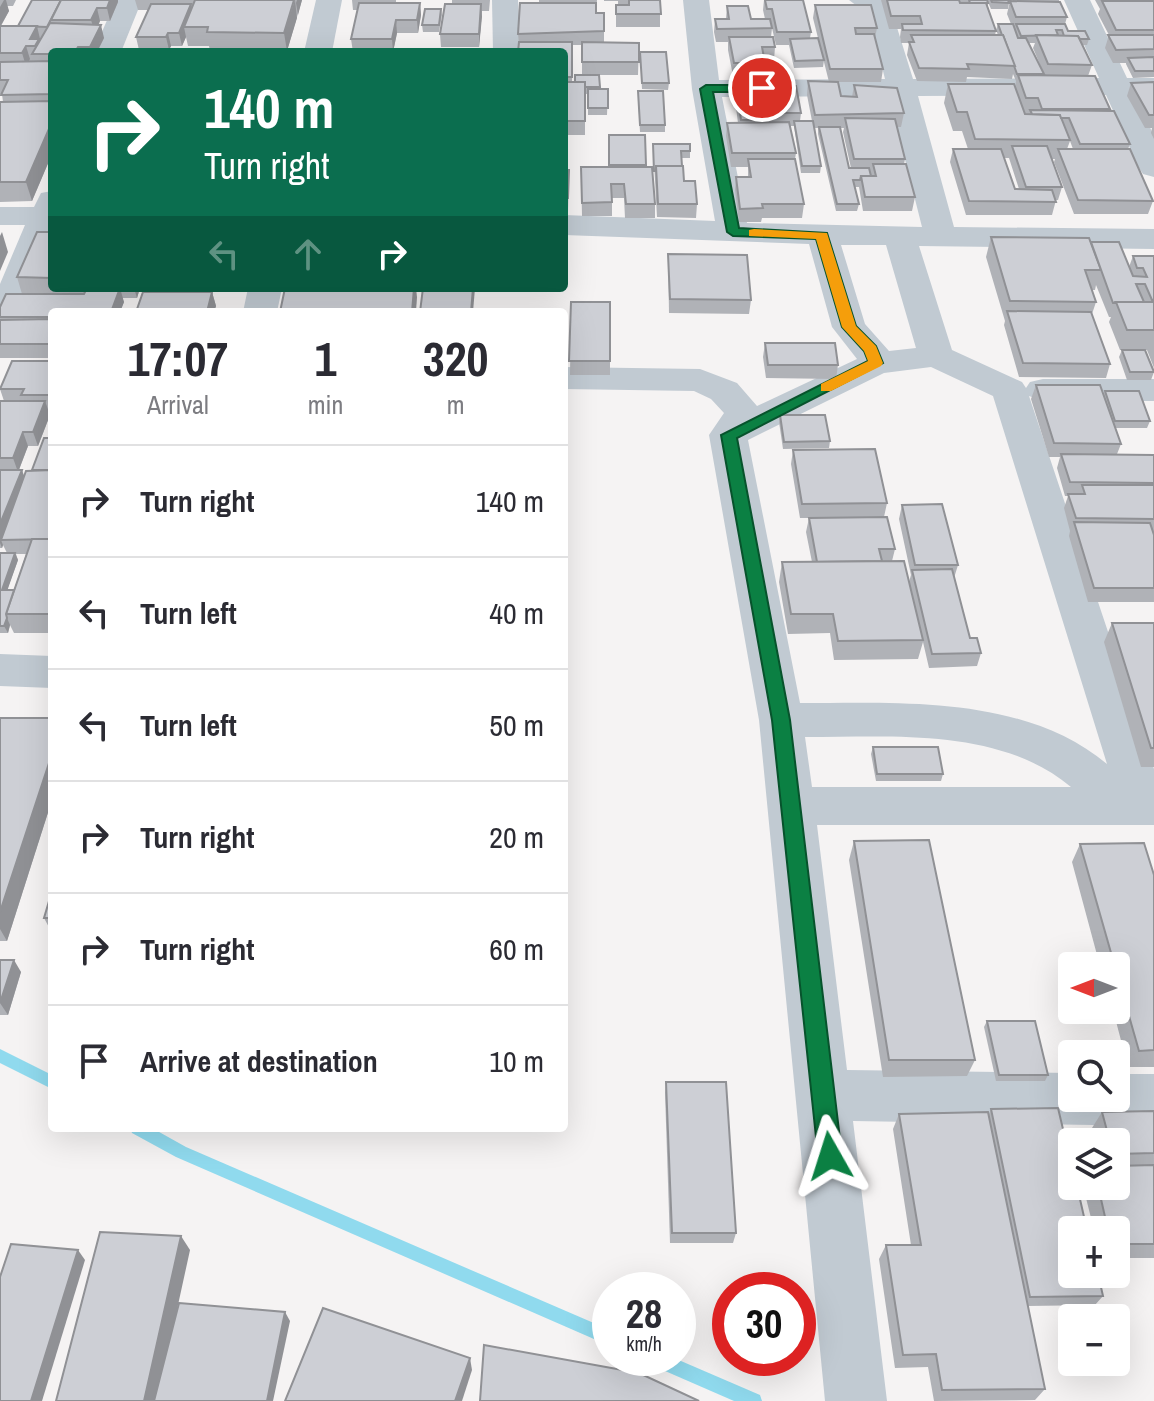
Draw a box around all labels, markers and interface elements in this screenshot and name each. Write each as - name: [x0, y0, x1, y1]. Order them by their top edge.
- pin: [728, 54, 796, 122]
- icon: arrive: [740, 66, 784, 110]
- text: 140 m: [204, 70, 334, 145]
- icon: right: [72, 80, 176, 184]
- text: Turn right: [204, 142, 329, 190]
- icon: left: [202, 232, 246, 276]
- icon: ahead: [286, 232, 330, 276]
- icon: right: [370, 232, 414, 276]
- text: 17:07: [128, 326, 228, 391]
- text: 1: [315, 326, 336, 391]
- text: 320: [423, 326, 488, 391]
- text: Arrival: [147, 387, 209, 422]
- text: min: [308, 387, 343, 422]
- text: m: [447, 387, 465, 422]
- icon: right: [72, 479, 116, 523]
- text: Turn right: [140, 481, 254, 521]
- text: 140 m: [476, 481, 544, 521]
- icon: left: [72, 591, 116, 635]
- text: Turn left: [140, 593, 237, 633]
- text: 40 m: [489, 593, 544, 633]
- icon: left: [72, 703, 116, 747]
- text: Turn left: [140, 705, 237, 745]
- text: 50 m: [489, 705, 544, 745]
- icon: right: [72, 815, 116, 859]
- text: Turn right: [140, 817, 254, 857]
- text: 20 m: [489, 817, 544, 857]
- icon: right: [72, 927, 116, 971]
- text: Turn right: [140, 929, 254, 969]
- text: 60 m: [489, 929, 544, 969]
- north arrow: [1058, 952, 1130, 1024]
- map controls: [1058, 952, 1130, 1376]
- icon: arrive: [72, 1039, 116, 1083]
- button: search: [1058, 1040, 1130, 1112]
- text: Arrive at destination: [140, 1041, 378, 1081]
- text: 10 m: [489, 1041, 544, 1081]
- position arrow: [788, 1114, 872, 1198]
- button: layers: [1058, 1128, 1130, 1200]
- button: +: [1058, 1216, 1130, 1288]
- speed limit sign: 30: [712, 1272, 816, 1376]
- text: 28: [626, 1287, 662, 1340]
- button: −: [1058, 1304, 1130, 1376]
- text: km/h: [626, 1330, 662, 1357]

